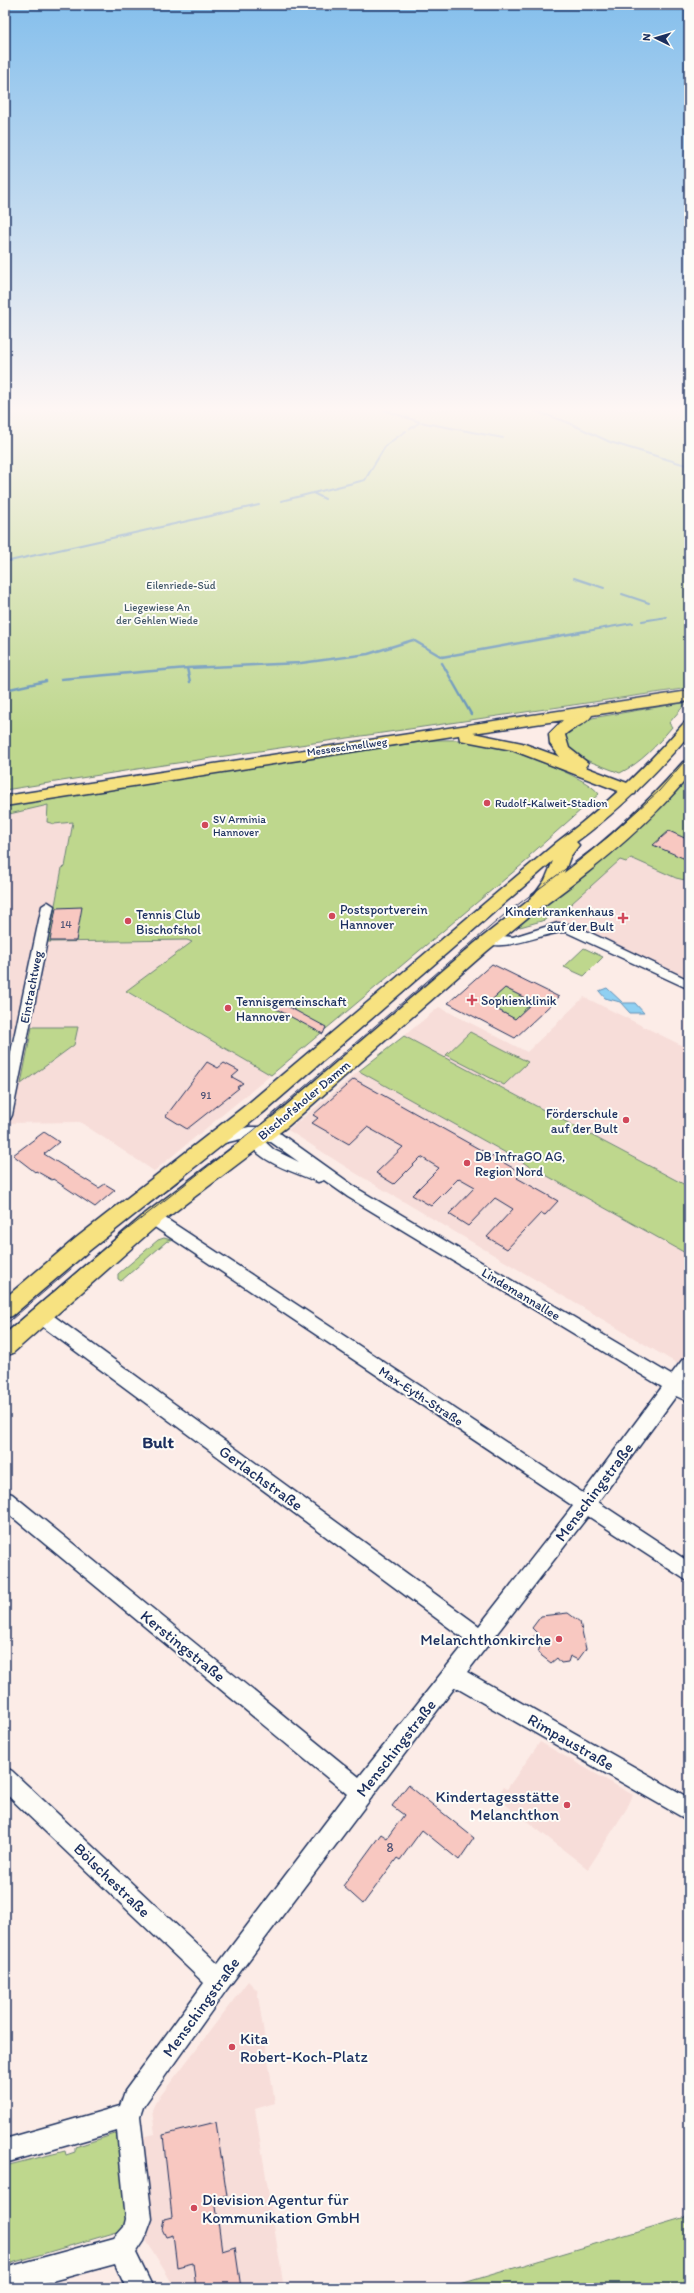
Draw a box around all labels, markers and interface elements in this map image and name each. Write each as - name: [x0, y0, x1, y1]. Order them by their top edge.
- north arrow: [636, 18, 676, 58]
- text: N: [640, 33, 653, 41]
- park label: Eilenriede-Süd: [146, 579, 216, 592]
- park label: Liegewiese An der Gehlen Wiede: [116, 601, 198, 627]
- street label: Messeschnellweg: [306, 735, 388, 759]
- place label: Rudolf-Kalweit-Stadion: [495, 797, 608, 810]
- marker: Rudolf-Kalweit-Stadion: [482, 798, 492, 808]
- place label: SV Arminia Hannover: [213, 813, 266, 839]
- marker: SV Arminia Hannover: [200, 820, 210, 830]
- place label: Postsportverein Hannover: [340, 902, 428, 932]
- place label: Kinderkrankenhaus auf der Bult: [505, 904, 614, 934]
- place label: Tennis Club Bischofshol: [136, 907, 201, 937]
- marker: Postsportverein Hannover: [327, 911, 337, 921]
- marker: Kinderkrankenhaus auf der Bult: [617, 912, 629, 924]
- marker: Tennis Club Bischofshol: [123, 916, 133, 926]
- house number: 14: [60, 918, 72, 931]
- street label: Eintrachtweg: [17, 949, 45, 1025]
- place label: Sophienklinik: [481, 993, 557, 1008]
- place label: Tennisgemeinschaft Hannover: [236, 994, 347, 1024]
- marker: Sophienklinik: [466, 994, 478, 1006]
- marker: Tennisgemeinschaft Hannover: [223, 1003, 233, 1013]
- street label: Bischofsholer Damm: [255, 1057, 353, 1143]
- house number: 91: [201, 1089, 211, 1102]
- place label: Förderschule auf der Bult: [546, 1106, 618, 1136]
- marker: Förderschule auf der Bult: [621, 1115, 631, 1125]
- place label: DB InfraGO AG, Region Nord: [475, 1149, 565, 1179]
- marker: DB InfraGO AG, Region Nord: [462, 1158, 472, 1168]
- street label: Lindemannallee: [479, 1265, 563, 1323]
- street label: Max-Eyth-Straße: [376, 1363, 466, 1429]
- district label: Bult: [142, 1432, 174, 1452]
- street label: Menschingstraße: [551, 1439, 637, 1545]
- street label: Gerlachstraße: [215, 1441, 307, 1515]
- street label: Kerstingstraße: [137, 1606, 229, 1686]
- place label: Melanchthonkirche: [420, 1630, 551, 1649]
- marker: Melanchthonkirche: [554, 1634, 564, 1644]
- street label: Menschingstraße: [352, 1695, 440, 1801]
- street label: Rimpaustraße: [524, 1710, 618, 1774]
- place label: Kindertagesstätte Melanchthon: [435, 1787, 559, 1824]
- marker: Kindertagesstätte Melanchthon: [562, 1800, 572, 1810]
- street label: Bölschestraße: [70, 1839, 154, 1921]
- house number: 8: [386, 1840, 394, 1855]
- street label: Menschingstraße: [158, 1953, 244, 2061]
- place label: Kita Robert-Koch-Platz: [240, 2029, 369, 2066]
- marker: Kita Robert-Koch-Platz: [227, 2042, 237, 2052]
- place label: Dievision Agentur für Kommunikation GmbH: [202, 2190, 360, 2227]
- marker: Dievision Agentur für Kommunikation GmbH: [189, 2203, 199, 2213]

